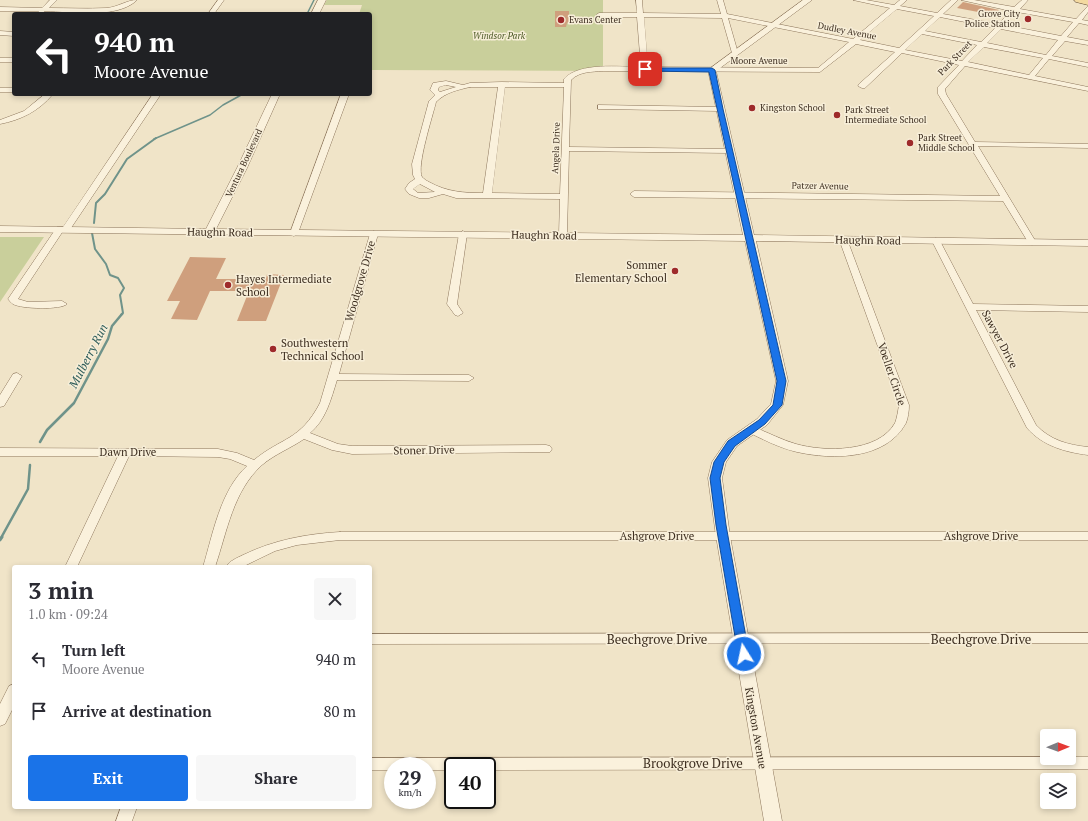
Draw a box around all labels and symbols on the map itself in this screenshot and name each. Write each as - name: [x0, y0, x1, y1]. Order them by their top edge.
- place label: Grove City Police Station: [965, 8, 1021, 30]
- place label: Evans Center: [569, 14, 622, 26]
- marker: Grove City Police Station: [1023, 14, 1033, 24]
- marker: Evans Center: [556, 15, 566, 25]
- street label: Dudley Avenue: [817, 19, 878, 43]
- park label: Windsor Park: [473, 30, 526, 42]
- street label: Park Street: [935, 37, 975, 78]
- pin: [628, 52, 662, 86]
- street label: Moore Avenue: [730, 55, 788, 67]
- place label: Kingston School: [760, 102, 826, 114]
- marker: Kingston School: [747, 103, 757, 113]
- place label: Park Street Intermediate School: [845, 104, 927, 126]
- marker: Park Street Intermediate School: [832, 110, 842, 120]
- street label: Angela Drive: [549, 122, 563, 174]
- street label: Ventura Boulevard: [223, 127, 265, 199]
- place label: Park Street Middle School: [918, 132, 975, 154]
- marker: Park Street Middle School: [905, 138, 915, 148]
- street label: Patzer Avenue: [791, 180, 849, 193]
- street label: Haughn Road: [187, 224, 253, 240]
- street label: Haughn Road: [511, 227, 577, 243]
- street label: Haughn Road: [835, 232, 901, 248]
- street label: Woodgrove Drive: [342, 238, 378, 323]
- place label: Sommer Elementary School: [575, 258, 668, 285]
- marker: Sommer Elementary School: [670, 266, 680, 276]
- place label: Hayes Intermediate School: [236, 272, 332, 299]
- marker: Hayes Intermediate School: [223, 280, 233, 290]
- street label: Sawyer Drive: [979, 308, 1021, 371]
- water label: Mulberry Run: [65, 321, 111, 392]
- place label: Southwestern Technical School: [281, 336, 364, 363]
- street label: Voeller Circle: [875, 341, 909, 408]
- marker: Southwestern Technical School: [268, 344, 278, 354]
- street label: Stoner Drive: [393, 442, 455, 458]
- street label: Dawn Drive: [100, 445, 157, 459]
- street label: Ashgrove Drive: [620, 529, 695, 543]
- street label: Ashgrove Drive: [944, 529, 1019, 543]
- street label: Beechgrove Drive: [607, 630, 707, 648]
- street label: Beechgrove Drive: [931, 630, 1031, 648]
- position arrow: [723, 633, 765, 675]
- street label: Kingston Avenue: [742, 686, 770, 770]
- north arrow: [1040, 729, 1076, 765]
- street label: Brookgrove Drive: [643, 754, 743, 772]
- speed limit sign: 40: [444, 757, 496, 809]

